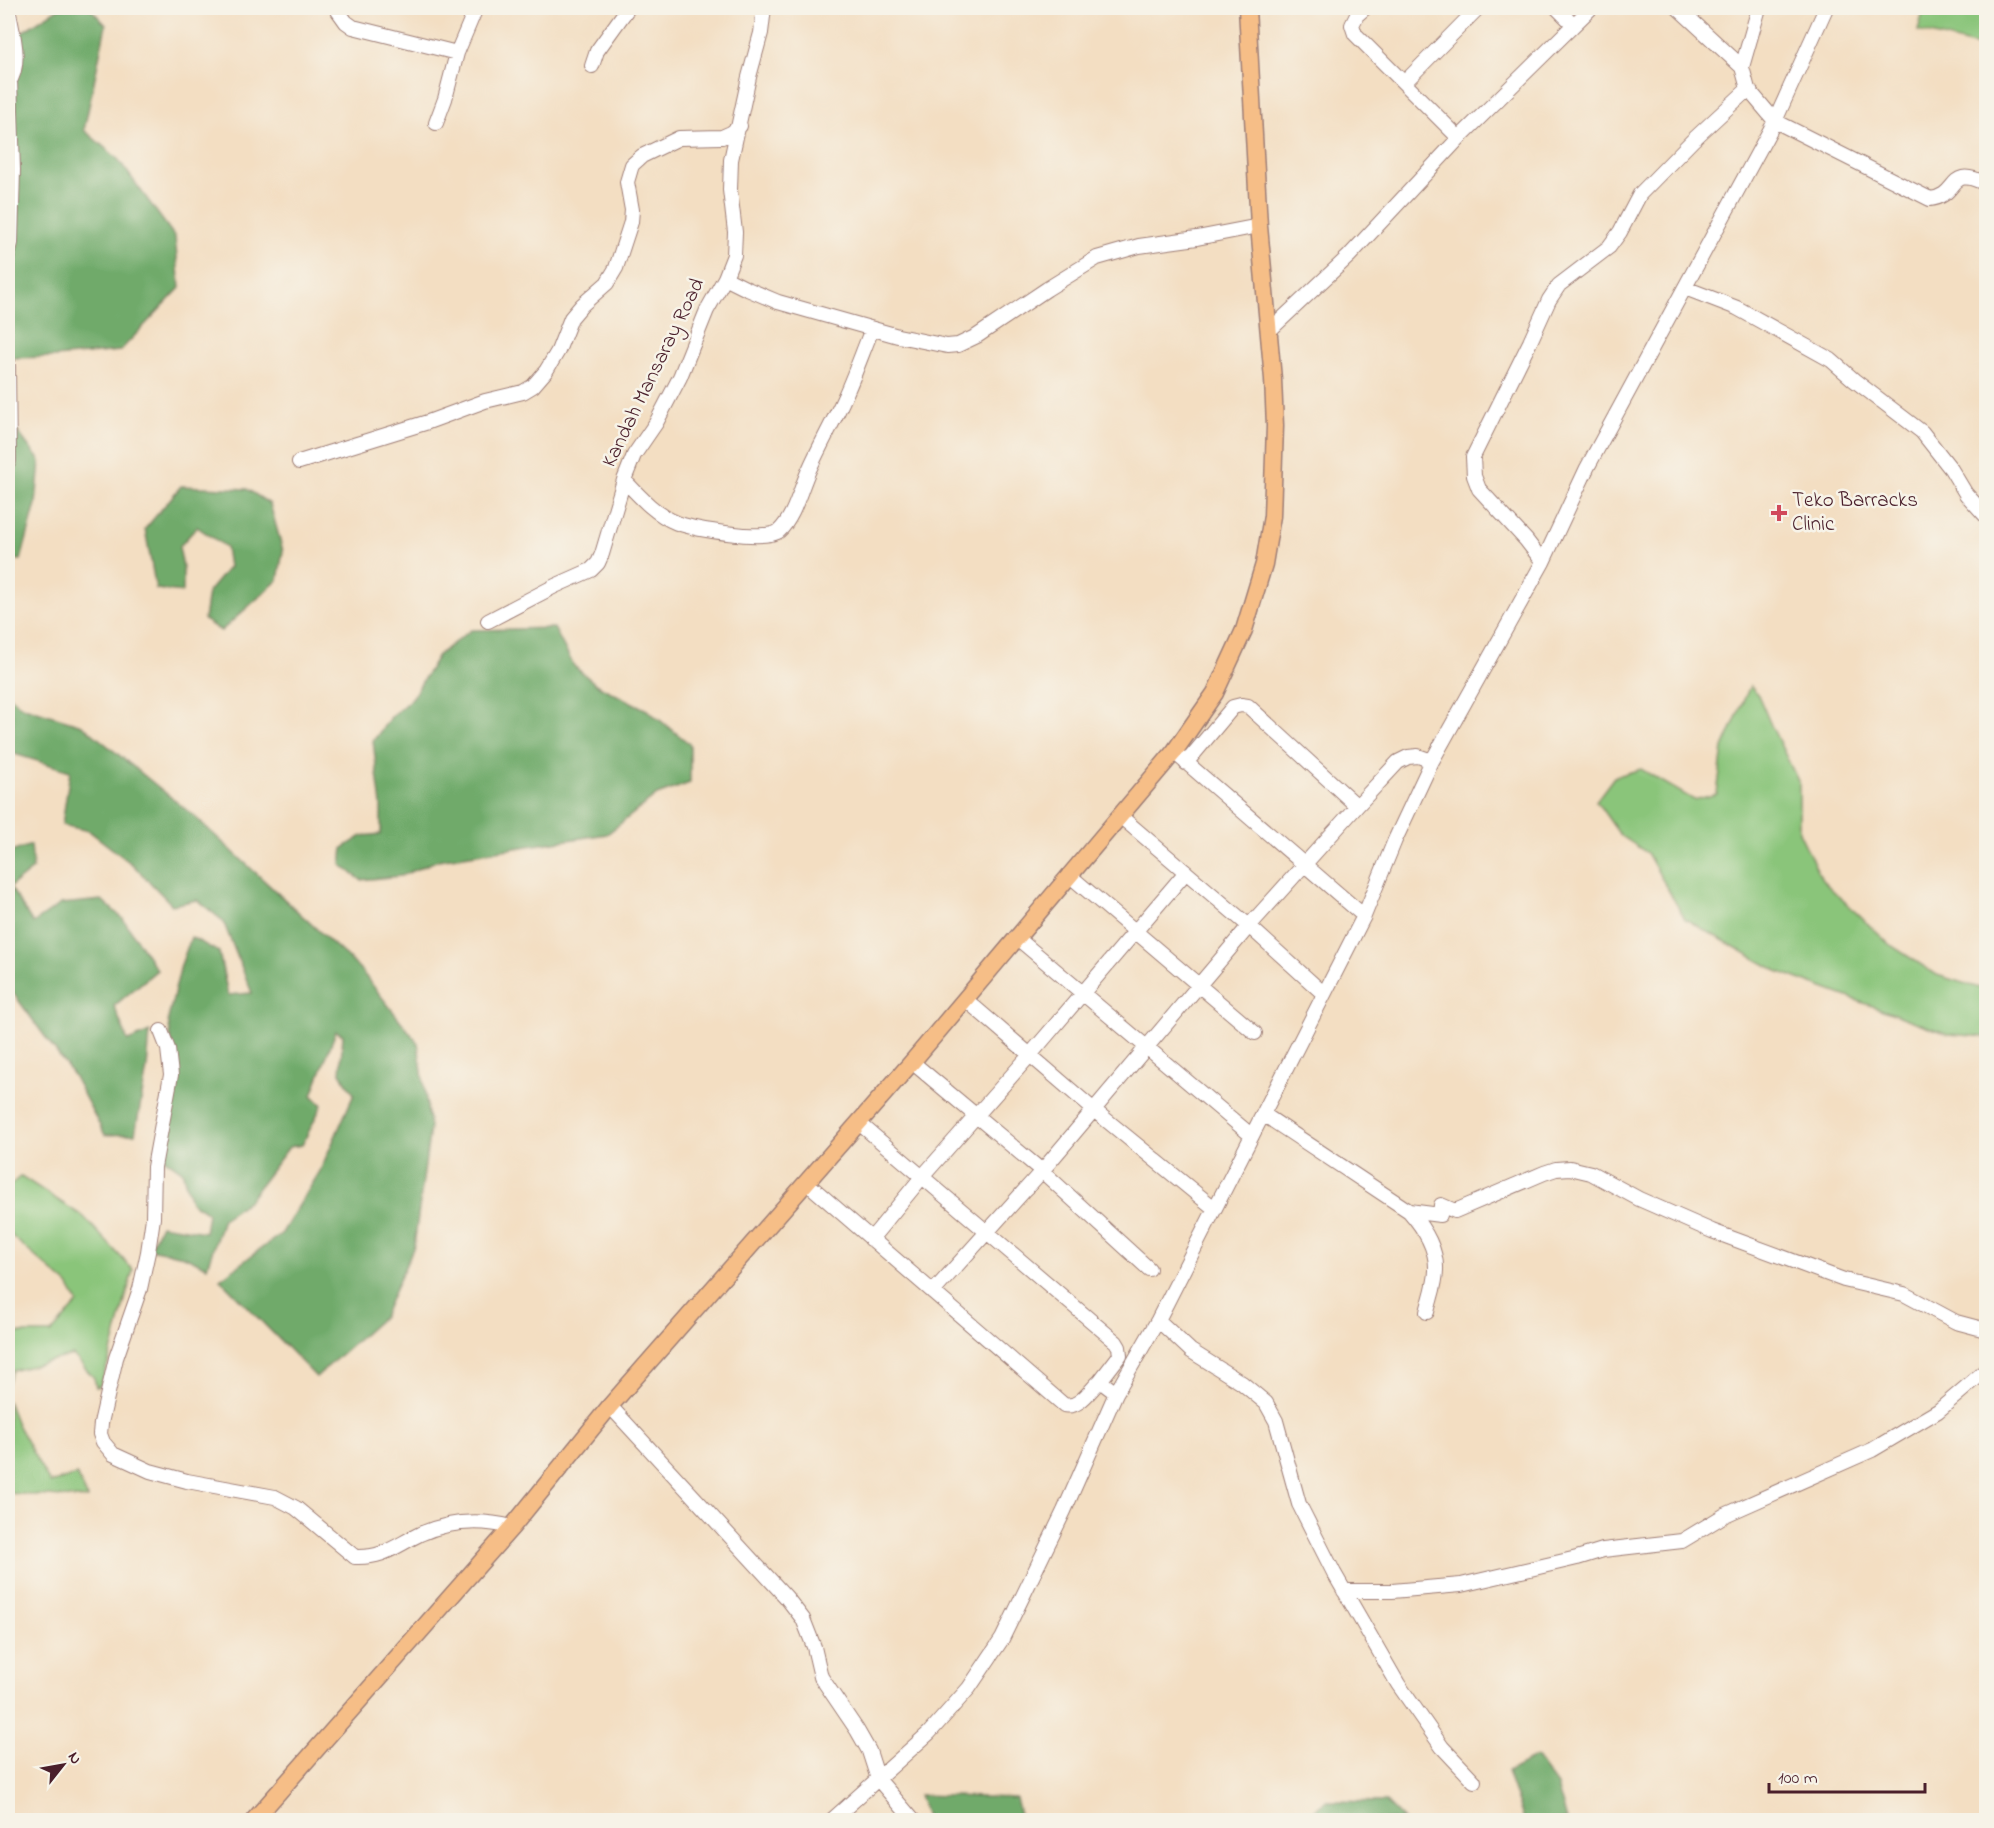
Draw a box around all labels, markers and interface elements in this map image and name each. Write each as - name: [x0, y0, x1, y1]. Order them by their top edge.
- street label: Kandah Mansaray Road: [595, 273, 715, 474]
- place label: Teko Barracks Clinic: [1792, 486, 1918, 540]
- marker: Teko Barracks Clinic: [1770, 504, 1788, 522]
- north arrow: [33, 1735, 93, 1795]
- text: N: [61, 1747, 87, 1769]
- scale bar: [1769, 1756, 1925, 1794]
- text: 100 m: [1778, 1766, 1818, 1792]

